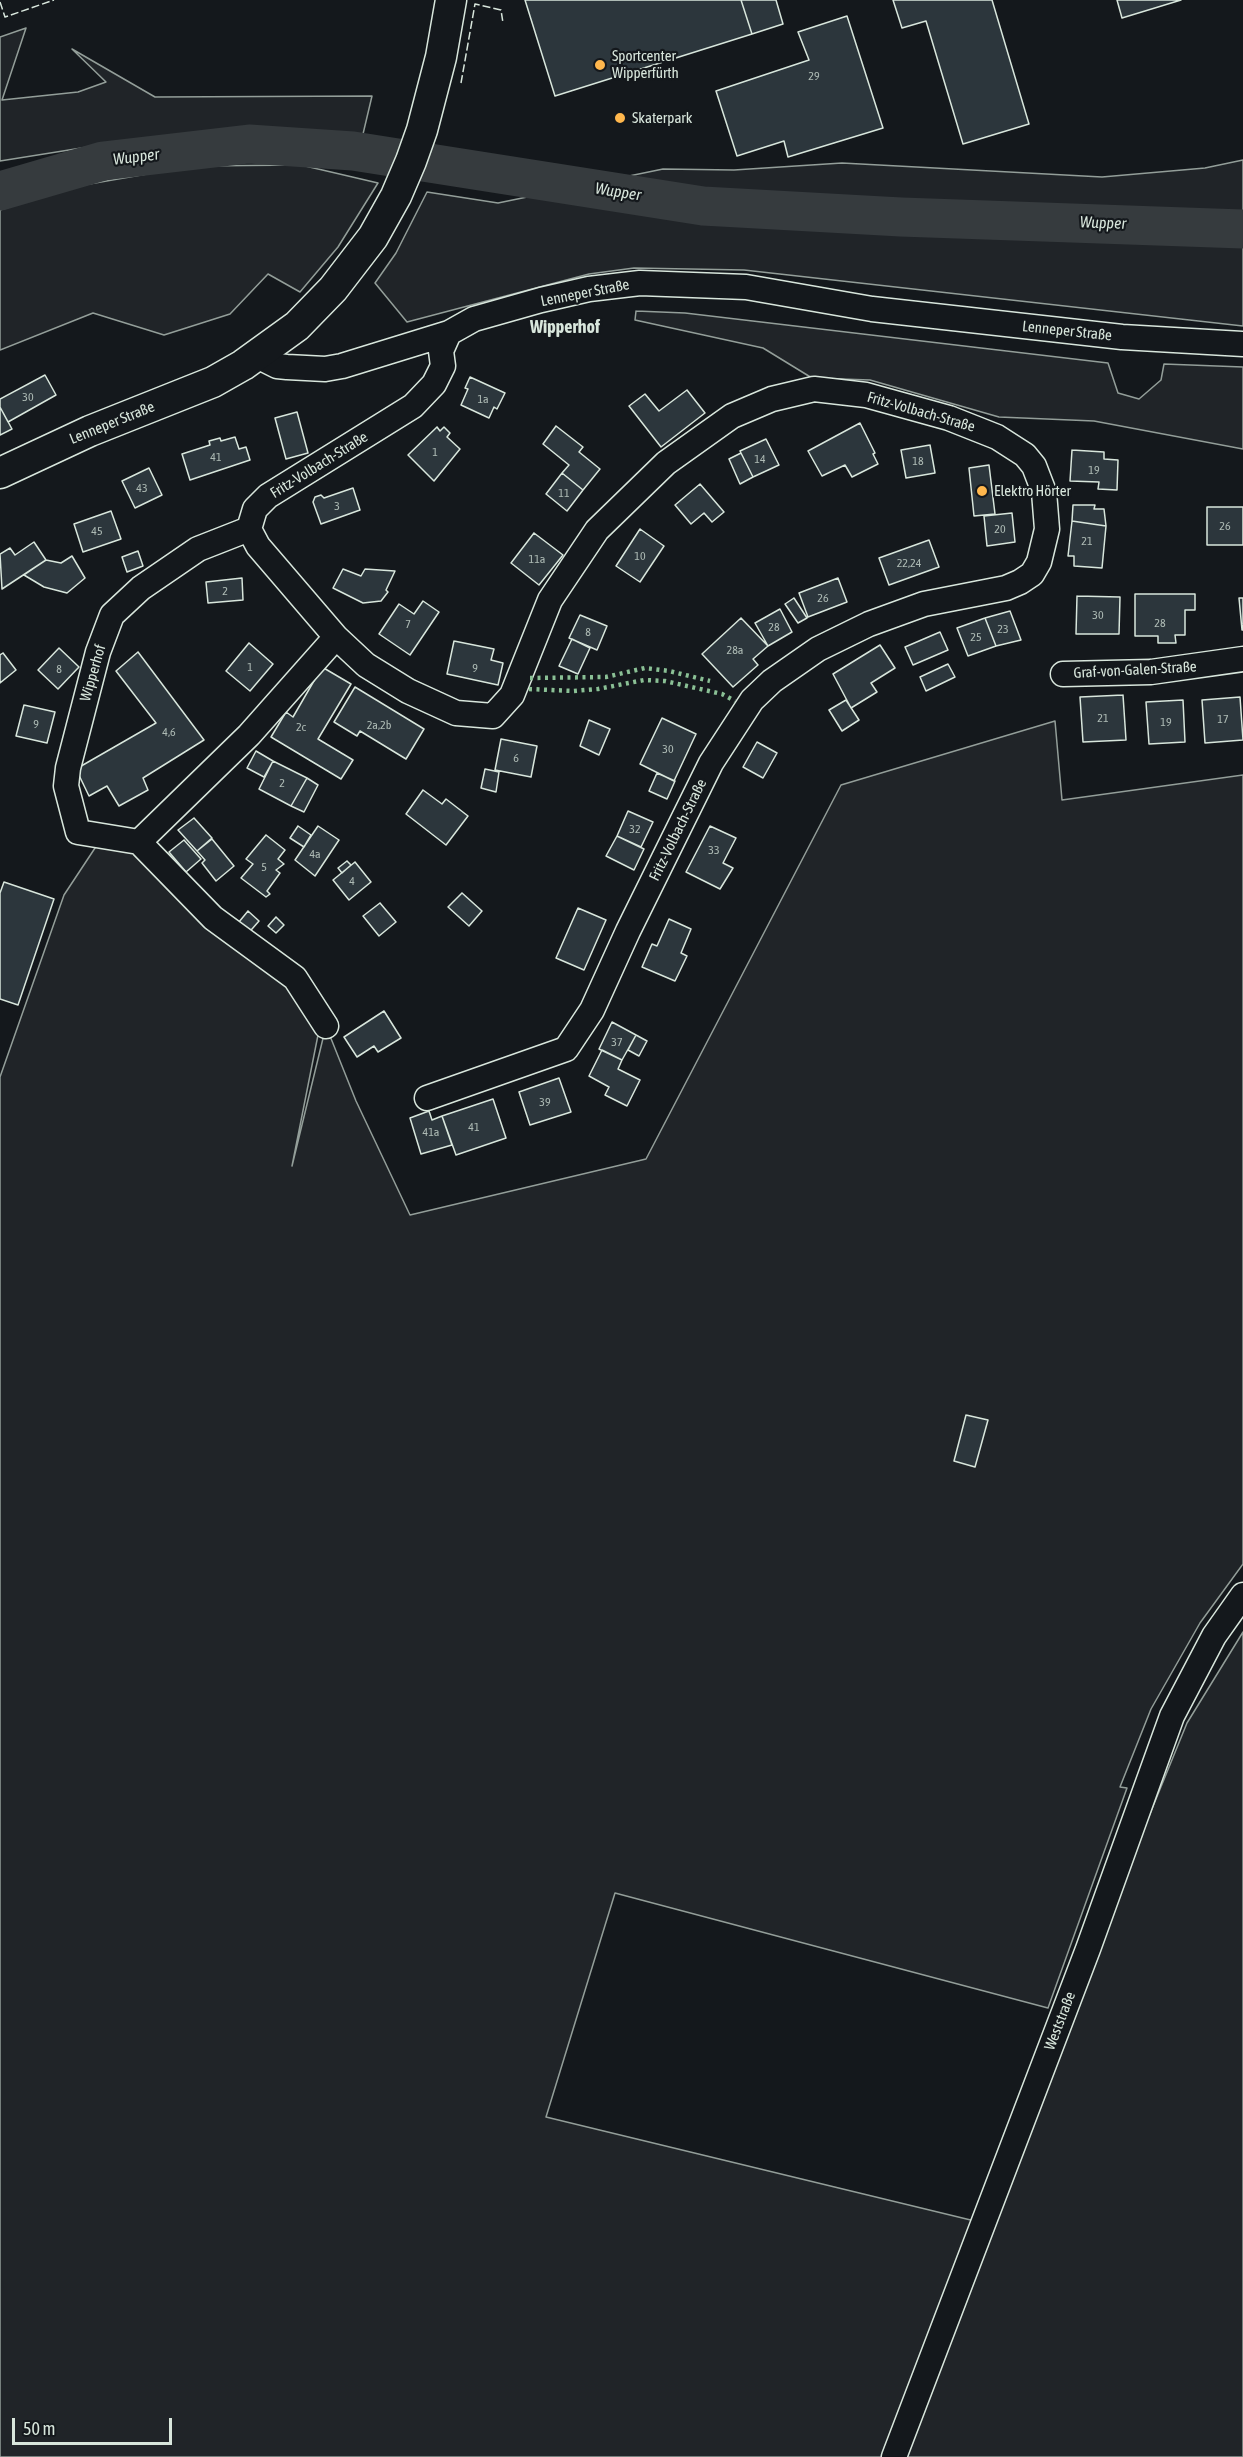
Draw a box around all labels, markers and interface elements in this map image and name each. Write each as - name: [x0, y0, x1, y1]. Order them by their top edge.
- place label: Sportcenter Wipperfürth: [612, 47, 679, 82]
- marker: Sportcenter Wipperfürth: [593, 58, 607, 72]
- house number: 29: [808, 69, 820, 83]
- place label: Skaterpark: [632, 109, 692, 127]
- marker: Skaterpark: [613, 111, 627, 125]
- water label: Wupper: [112, 145, 160, 169]
- water label: Wupper: [594, 179, 642, 205]
- water label: Wupper: [1080, 213, 1126, 233]
- street label: Lenneper Straße: [539, 276, 631, 310]
- district label: Wipperhof: [530, 316, 600, 338]
- street label: Lenneper Straße: [1021, 317, 1113, 345]
- street label: Fritz-Volbach-Straße: [865, 388, 977, 436]
- house number: 30: [22, 390, 34, 404]
- house number: 1a: [477, 392, 489, 406]
- street label: Lenneper Straße: [67, 398, 157, 448]
- street label: Fritz-Volbach-Straße: [267, 428, 371, 502]
- house number: 1: [432, 445, 438, 459]
- house number: 41: [210, 450, 222, 464]
- house number: 14: [754, 452, 766, 466]
- house number: 18: [912, 454, 924, 468]
- house number: 19: [1088, 463, 1100, 477]
- house number: 43: [136, 481, 148, 495]
- place label: Elektro Hörter: [994, 482, 1071, 500]
- marker: Elektro Hörter: [975, 484, 989, 498]
- house number: 11: [558, 486, 570, 500]
- house number: 3: [334, 499, 340, 513]
- house number: 26: [1219, 519, 1231, 533]
- house number: 20: [994, 522, 1006, 536]
- house number: 45: [91, 524, 103, 538]
- house number: 21: [1081, 534, 1093, 548]
- house number: 10: [634, 549, 646, 563]
- house number: 11a: [529, 552, 545, 566]
- house number: 22,24: [897, 556, 921, 570]
- house number: 2: [222, 584, 228, 598]
- house number: 26: [817, 591, 829, 605]
- house number: 30: [1092, 608, 1104, 622]
- house number: 28: [1154, 616, 1166, 630]
- house number: 7: [405, 617, 411, 631]
- house number: 28: [768, 620, 780, 634]
- house number: 23: [997, 622, 1009, 636]
- house number: 8: [585, 625, 591, 639]
- house number: 25: [970, 630, 982, 644]
- street label: Wipperhof: [76, 643, 110, 703]
- house number: 28a: [727, 643, 743, 657]
- street label: Graf-von-Galen-Straße: [1073, 658, 1197, 682]
- house number: 1: [247, 660, 253, 674]
- house number: 9: [472, 661, 478, 675]
- house number: 8: [56, 662, 62, 676]
- house number: 21: [1097, 711, 1109, 725]
- house number: 17: [1217, 712, 1229, 726]
- house number: 19: [1160, 715, 1172, 729]
- house number: 9: [33, 717, 39, 731]
- house number: 2a,2b: [367, 718, 391, 732]
- house number: 2c: [296, 720, 306, 734]
- house number: 4,6: [162, 725, 176, 739]
- house number: 30: [662, 742, 674, 756]
- house number: 6: [513, 751, 519, 765]
- house number: 2: [279, 776, 285, 790]
- street label: Fritz-Volbach-Straße: [646, 776, 710, 884]
- house number: 32: [629, 822, 641, 836]
- house number: 33: [708, 843, 720, 857]
- house number: 4a: [309, 847, 321, 861]
- house number: 5: [261, 860, 267, 874]
- house number: 4: [349, 874, 355, 888]
- house number: 37: [611, 1035, 623, 1049]
- house number: 39: [539, 1095, 551, 1109]
- house number: 41: [468, 1120, 480, 1134]
- house number: 41a: [423, 1125, 439, 1139]
- street label: Weststraße: [1041, 1989, 1079, 2053]
- scale bar: [15, 2406, 176, 2444]
- text: 50 m: [23, 2418, 55, 2439]

